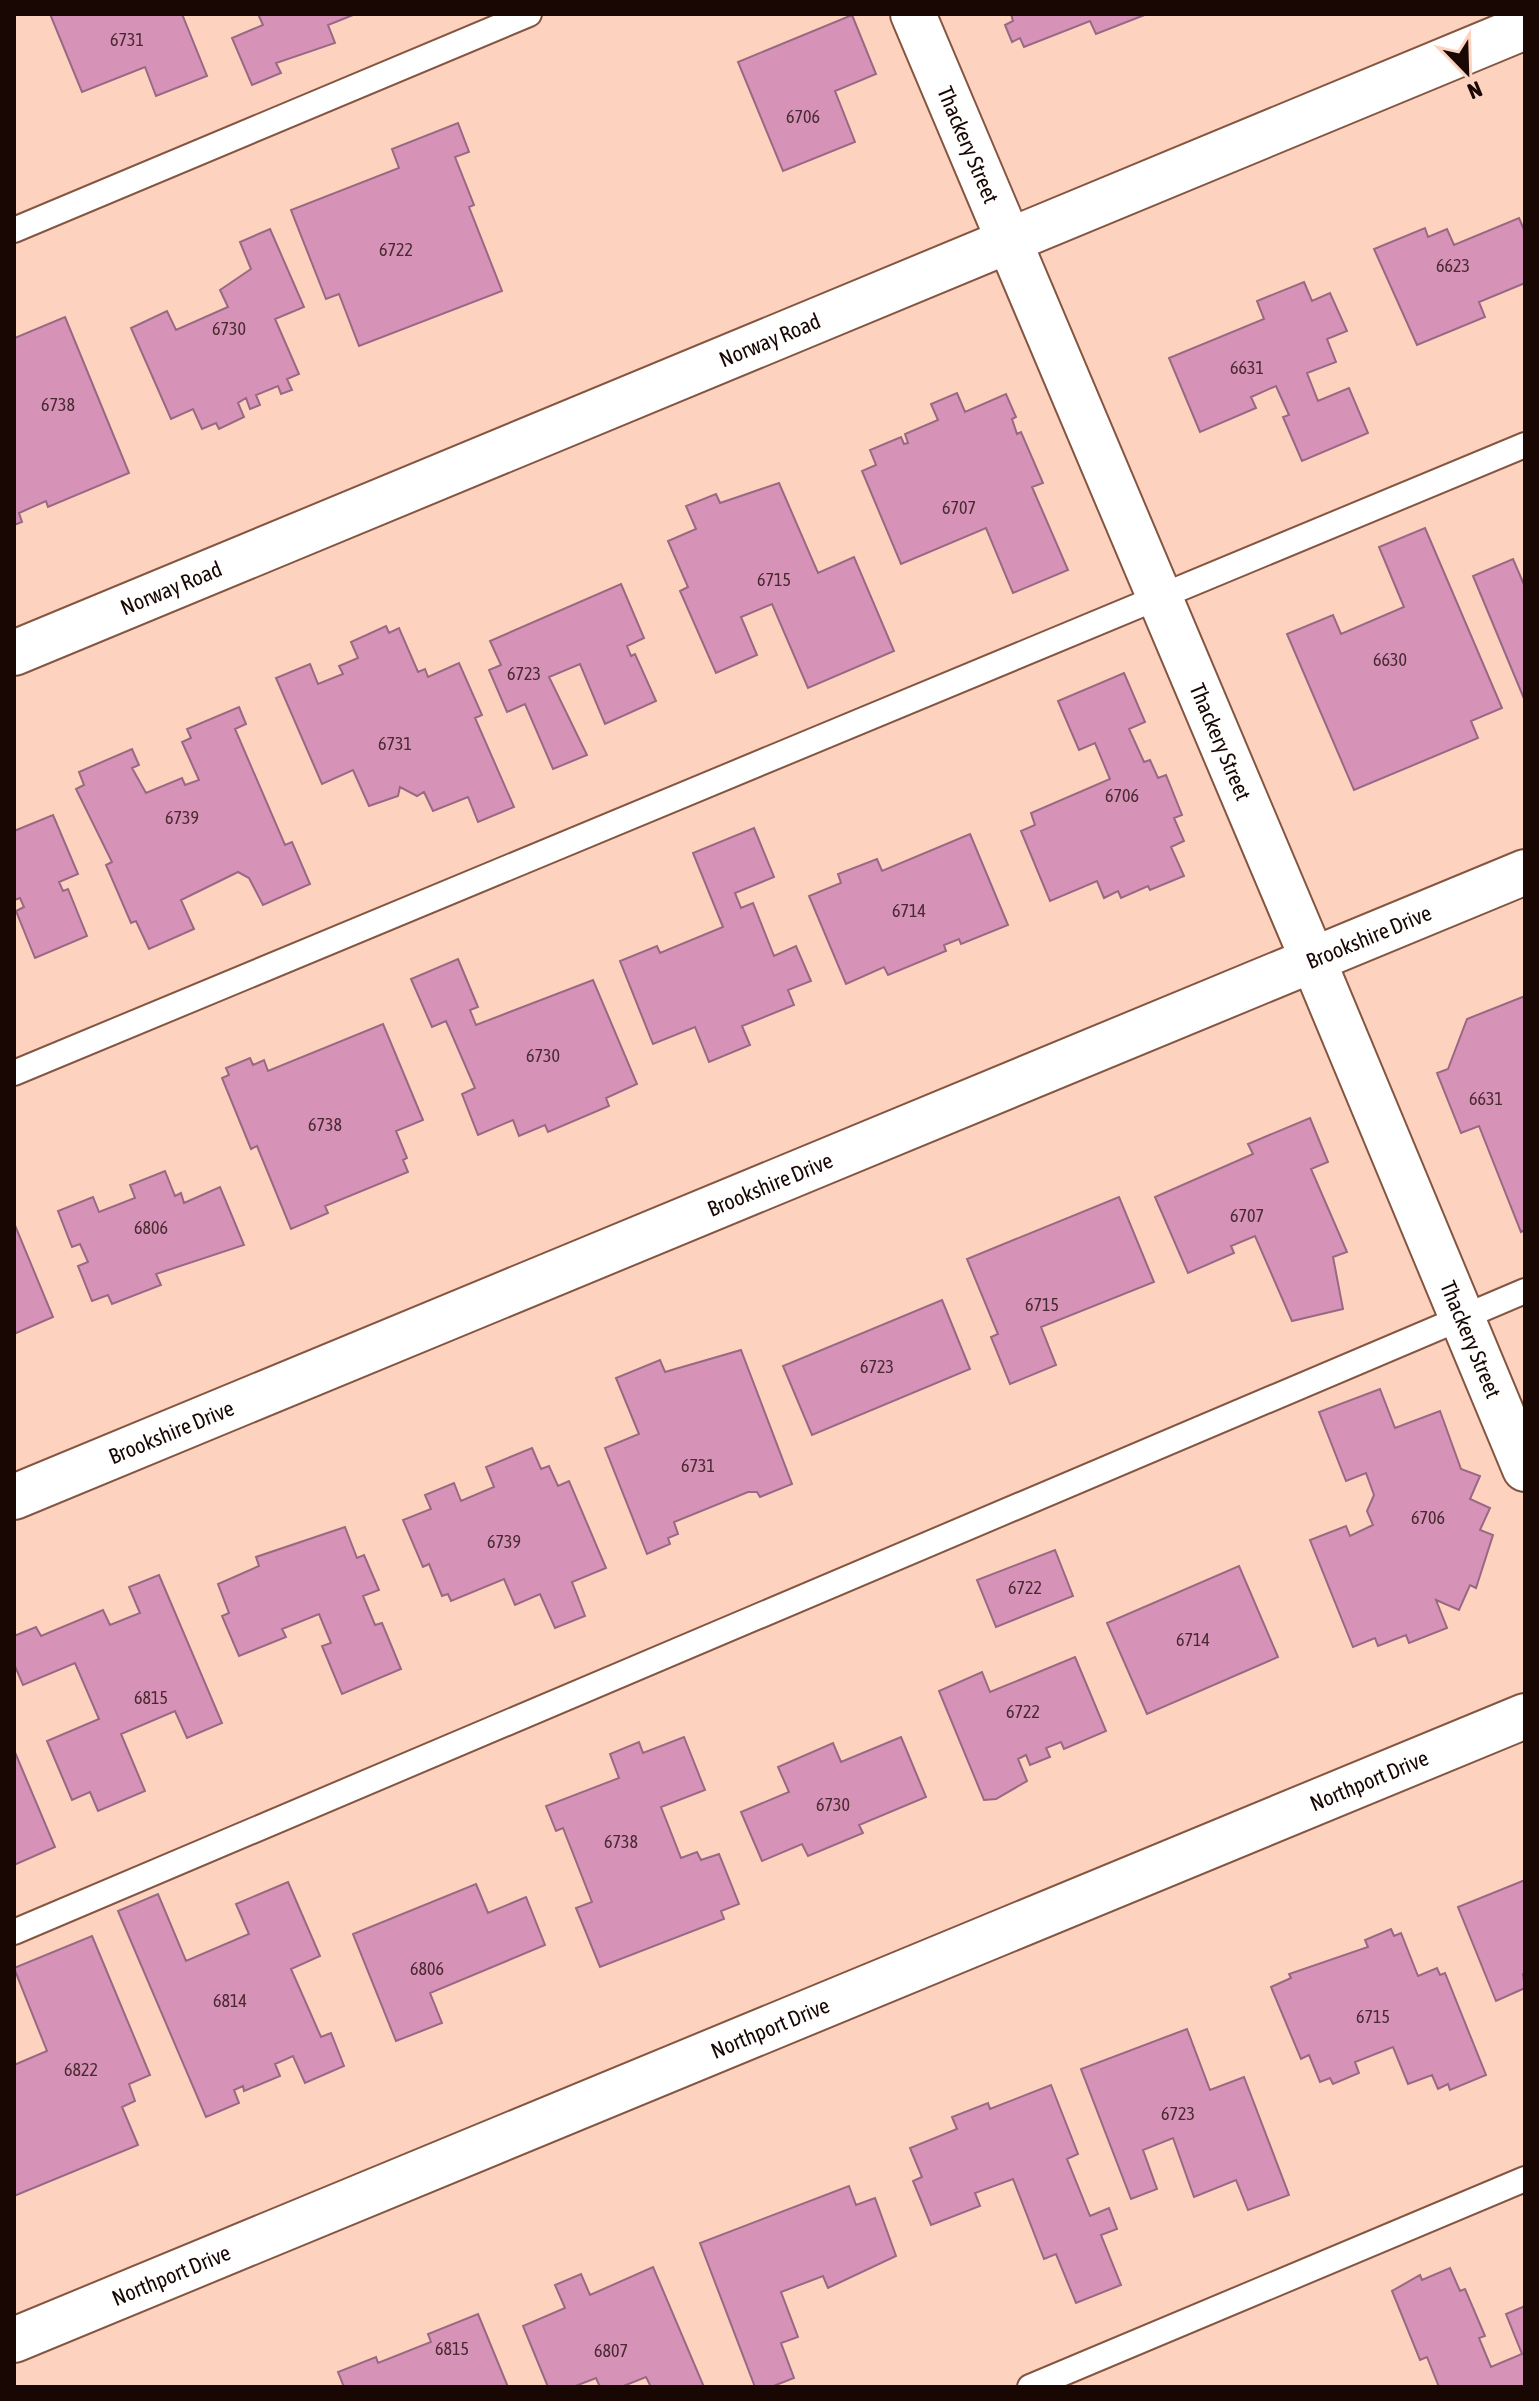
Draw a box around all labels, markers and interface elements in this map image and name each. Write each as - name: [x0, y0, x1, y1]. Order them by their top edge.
- house number: 6731: [110, 29, 144, 50]
- north arrow: [1427, 32, 1507, 112]
- text: N: [1464, 76, 1486, 105]
- street label: Thackery Street: [932, 82, 1005, 207]
- house number: 6706: [786, 106, 820, 127]
- house number: 6722: [379, 239, 413, 260]
- house number: 6623: [1436, 255, 1470, 276]
- street label: Norway Road: [715, 307, 824, 372]
- house number: 6730: [212, 318, 246, 339]
- house number: 6631: [1230, 357, 1264, 378]
- house number: 6738: [41, 394, 75, 415]
- house number: 6707: [942, 497, 976, 518]
- street label: Norway Road: [117, 555, 226, 620]
- house number: 6715: [757, 569, 791, 590]
- house number: 6630: [1373, 649, 1407, 670]
- house number: 6723: [507, 663, 541, 684]
- street label: Thackery Street: [1184, 679, 1257, 804]
- house number: 6731: [378, 733, 412, 754]
- house number: 6706: [1105, 785, 1139, 806]
- house number: 6739: [165, 807, 199, 828]
- street label: Brookshire Drive: [1302, 899, 1435, 974]
- house number: 6714: [892, 900, 926, 921]
- house number: 6730: [526, 1045, 560, 1066]
- house number: 6631: [1469, 1088, 1503, 1109]
- house number: 6738: [308, 1114, 342, 1135]
- street label: Brookshire Drive: [703, 1147, 836, 1222]
- house number: 6707: [1230, 1205, 1264, 1226]
- house number: 6806: [134, 1217, 168, 1238]
- street label: Thackery Street: [1435, 1277, 1507, 1402]
- house number: 6715: [1025, 1294, 1059, 1315]
- house number: 6723: [860, 1356, 894, 1377]
- street label: Brookshire Drive: [105, 1395, 238, 1469]
- house number: 6731: [681, 1455, 715, 1476]
- house number: 6706: [1411, 1507, 1445, 1528]
- house number: 6739: [487, 1531, 521, 1552]
- house number: 6722: [1008, 1577, 1042, 1598]
- house number: 6714: [1176, 1629, 1210, 1650]
- house number: 6815: [134, 1687, 168, 1708]
- house number: 6722: [1006, 1701, 1040, 1722]
- street label: Northport Drive: [1306, 1744, 1432, 1816]
- house number: 6730: [816, 1794, 850, 1815]
- house number: 6738: [604, 1831, 638, 1852]
- house number: 6806: [410, 1958, 444, 1979]
- house number: 6814: [213, 1990, 247, 2011]
- street label: Northport Drive: [707, 1992, 833, 2064]
- house number: 6715: [1356, 2006, 1390, 2027]
- house number: 6822: [64, 2059, 98, 2080]
- house number: 6723: [1161, 2103, 1195, 2124]
- street label: Northport Drive: [108, 2239, 234, 2311]
- house number: 6815: [435, 2338, 469, 2359]
- house number: 6807: [594, 2340, 628, 2361]

